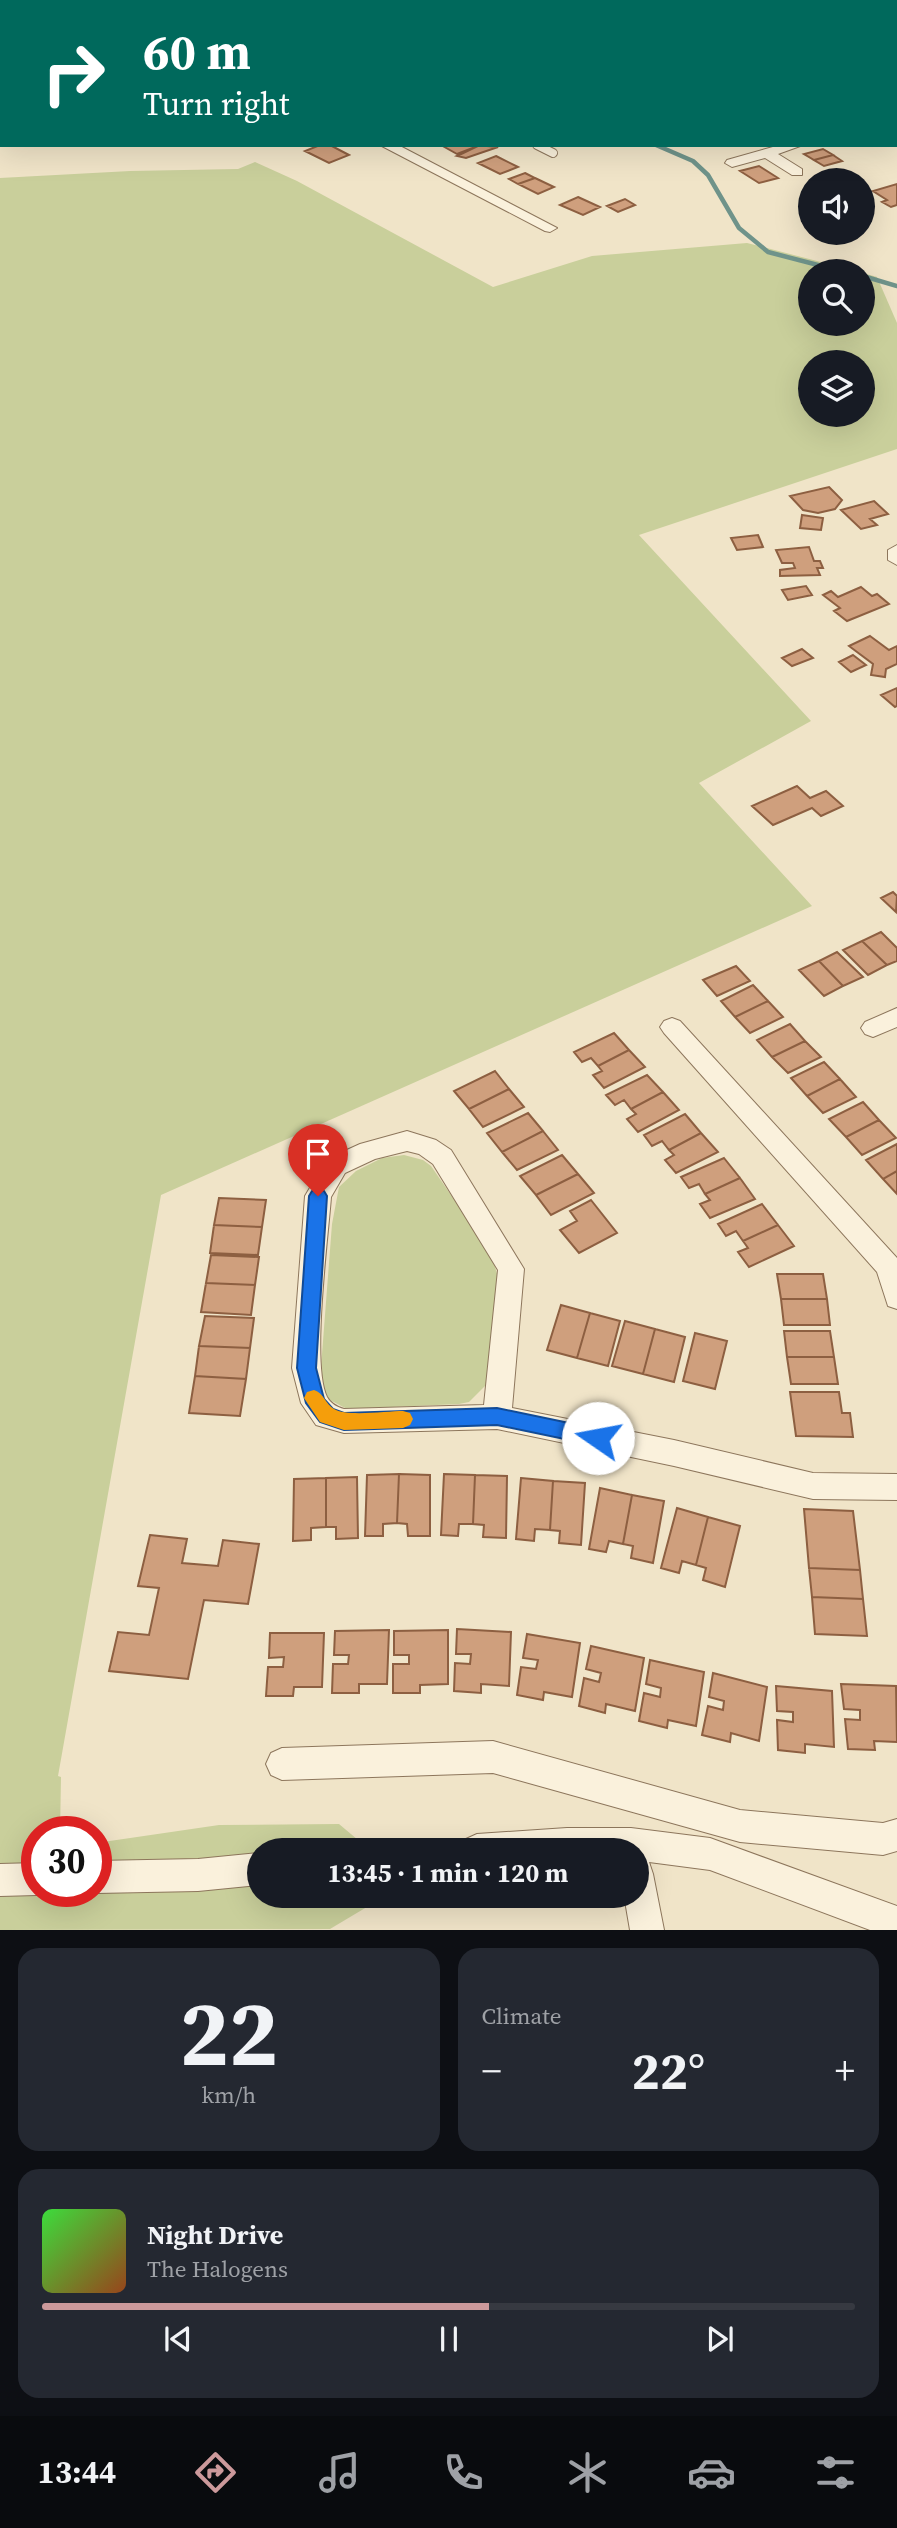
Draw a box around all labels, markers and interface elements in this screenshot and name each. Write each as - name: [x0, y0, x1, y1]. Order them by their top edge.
- text: 60 m: [143, 18, 251, 85]
- icon: right: [28, 28, 119, 119]
- text: Turn right: [143, 82, 289, 126]
- map controls: [798, 168, 875, 427]
- button: sound: [798, 168, 875, 245]
- button: search: [798, 259, 875, 336]
- button: layers: [798, 350, 875, 427]
- pin: [288, 1124, 348, 1196]
- icon: arrive: [299, 1135, 337, 1173]
- position arrow: [561, 1401, 635, 1475]
- speed limit sign: 30: [21, 1816, 112, 1907]
- text: 13:45 · 1 min · 120 m: [328, 1855, 568, 1891]
- text: 22: [179, 1971, 278, 2095]
- text: Climate: [482, 2000, 561, 2032]
- text: 22°: [632, 2035, 705, 2106]
- text: −: [482, 2045, 502, 2097]
- text: +: [835, 2045, 855, 2097]
- text: km/h: [201, 2079, 256, 2111]
- text: Night Drive: [147, 2217, 283, 2253]
- text: The Halogens: [147, 2253, 288, 2285]
- icon: previous: [159, 2320, 197, 2358]
- icon: pause: [430, 2320, 468, 2358]
- icon: next: [701, 2320, 739, 2358]
- icon: directions: [191, 2448, 240, 2497]
- icon: music: [315, 2448, 364, 2497]
- icon: phone: [439, 2448, 488, 2497]
- icon: climate: [563, 2448, 612, 2497]
- icon: car: [687, 2448, 736, 2497]
- icon: filters: [811, 2448, 860, 2497]
- text: 13:44: [37, 2450, 116, 2494]

